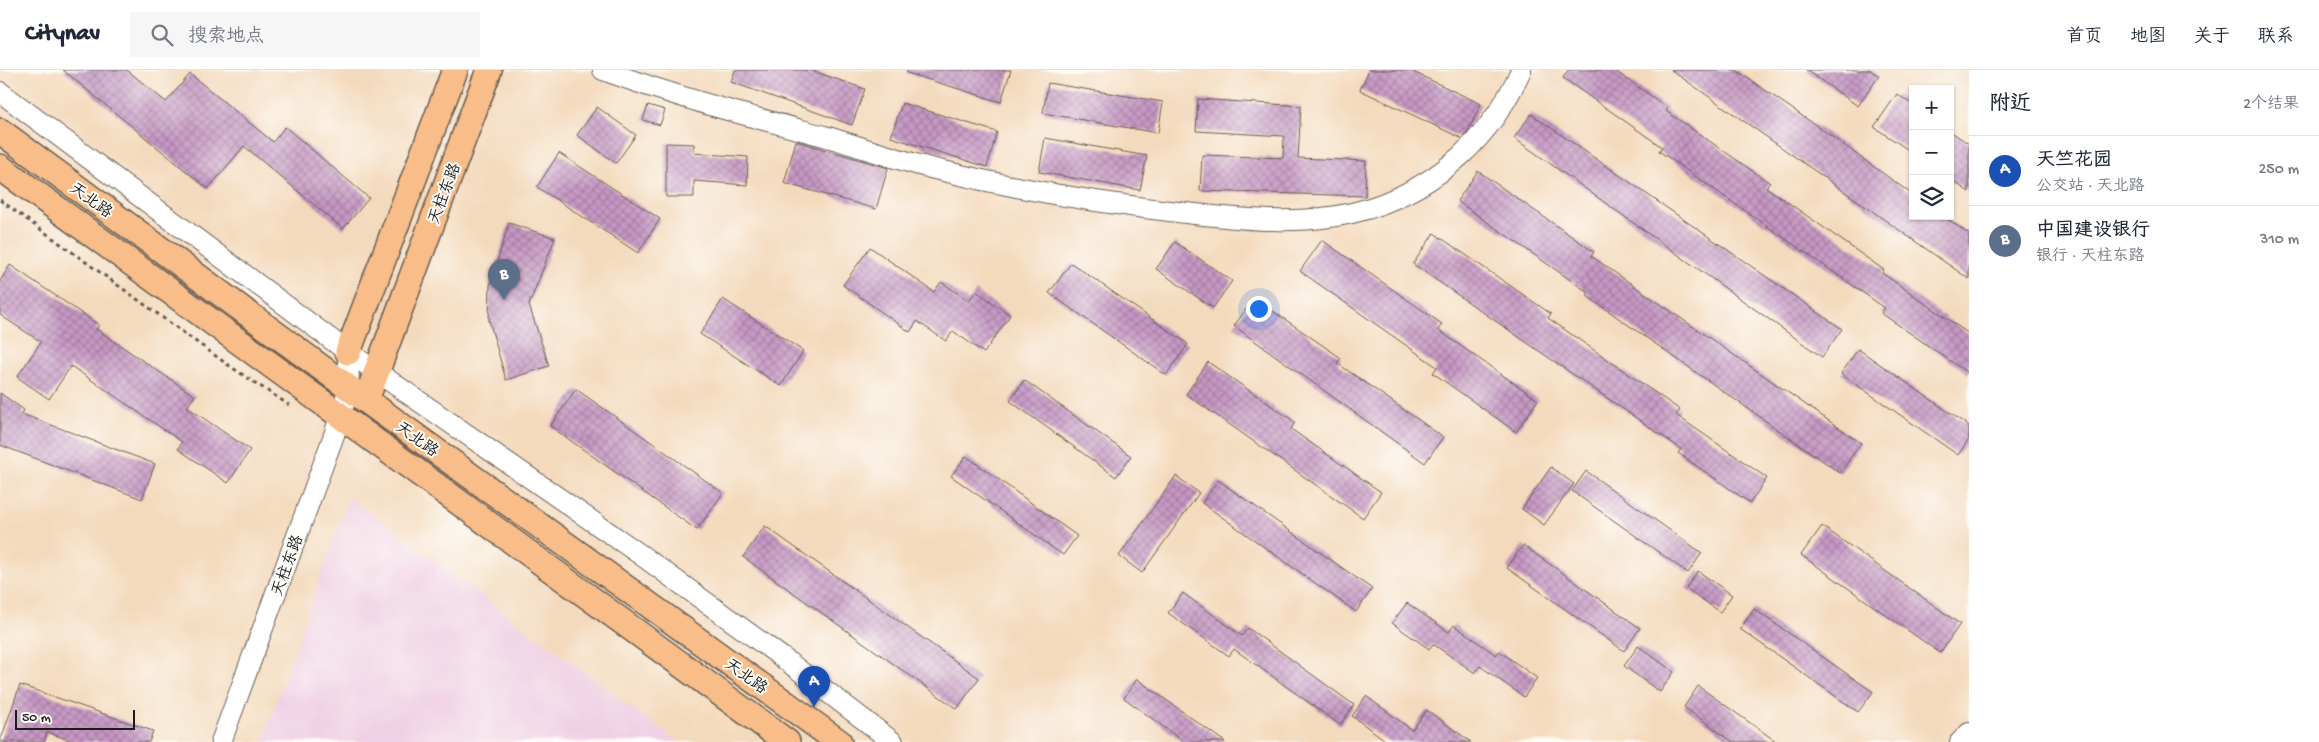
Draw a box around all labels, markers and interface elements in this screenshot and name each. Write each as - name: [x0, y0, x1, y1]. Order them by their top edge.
- search box: [130, 12, 480, 57]
- text: Citynav: [25, 20, 100, 49]
- icon: search: [148, 21, 176, 49]
- text: 搜索地点: [188, 26, 264, 49]
- text: 首页: [2066, 27, 2102, 48]
- text: 地图: [2130, 27, 2166, 48]
- text: 关于: [2194, 27, 2230, 48]
- text: 联系: [2258, 27, 2294, 48]
- map controls: [1909, 85, 1954, 220]
- button: +: [1909, 85, 1954, 130]
- text: 附近: [1989, 93, 2031, 118]
- text: 2个结果: [2243, 96, 2299, 115]
- button: −: [1909, 130, 1954, 175]
- text: 天竺花园: [2036, 150, 2112, 173]
- street label: 天柱东路: [424, 160, 467, 228]
- text: A: [2000, 161, 2010, 180]
- text: 250 m: [2259, 161, 2299, 180]
- button: layers: [1909, 175, 1954, 220]
- street label: 天北路: [65, 178, 116, 224]
- text: 公交站 · 天北路: [2036, 178, 2145, 197]
- text: 中国建设银行: [2036, 220, 2150, 243]
- text: B: [2001, 231, 2009, 250]
- text: 310 m: [2260, 231, 2299, 250]
- text: 银行 · 天柱东路: [2036, 248, 2145, 267]
- pin: B: [488, 259, 520, 300]
- your location: [1246, 296, 1272, 322]
- street label: 天北路: [391, 417, 442, 463]
- street label: 天柱东路: [268, 532, 309, 600]
- street label: 天北路: [720, 654, 771, 700]
- pin: A: [798, 666, 830, 707]
- scale bar: [15, 707, 135, 730]
- text: 50 m: [22, 710, 51, 727]

